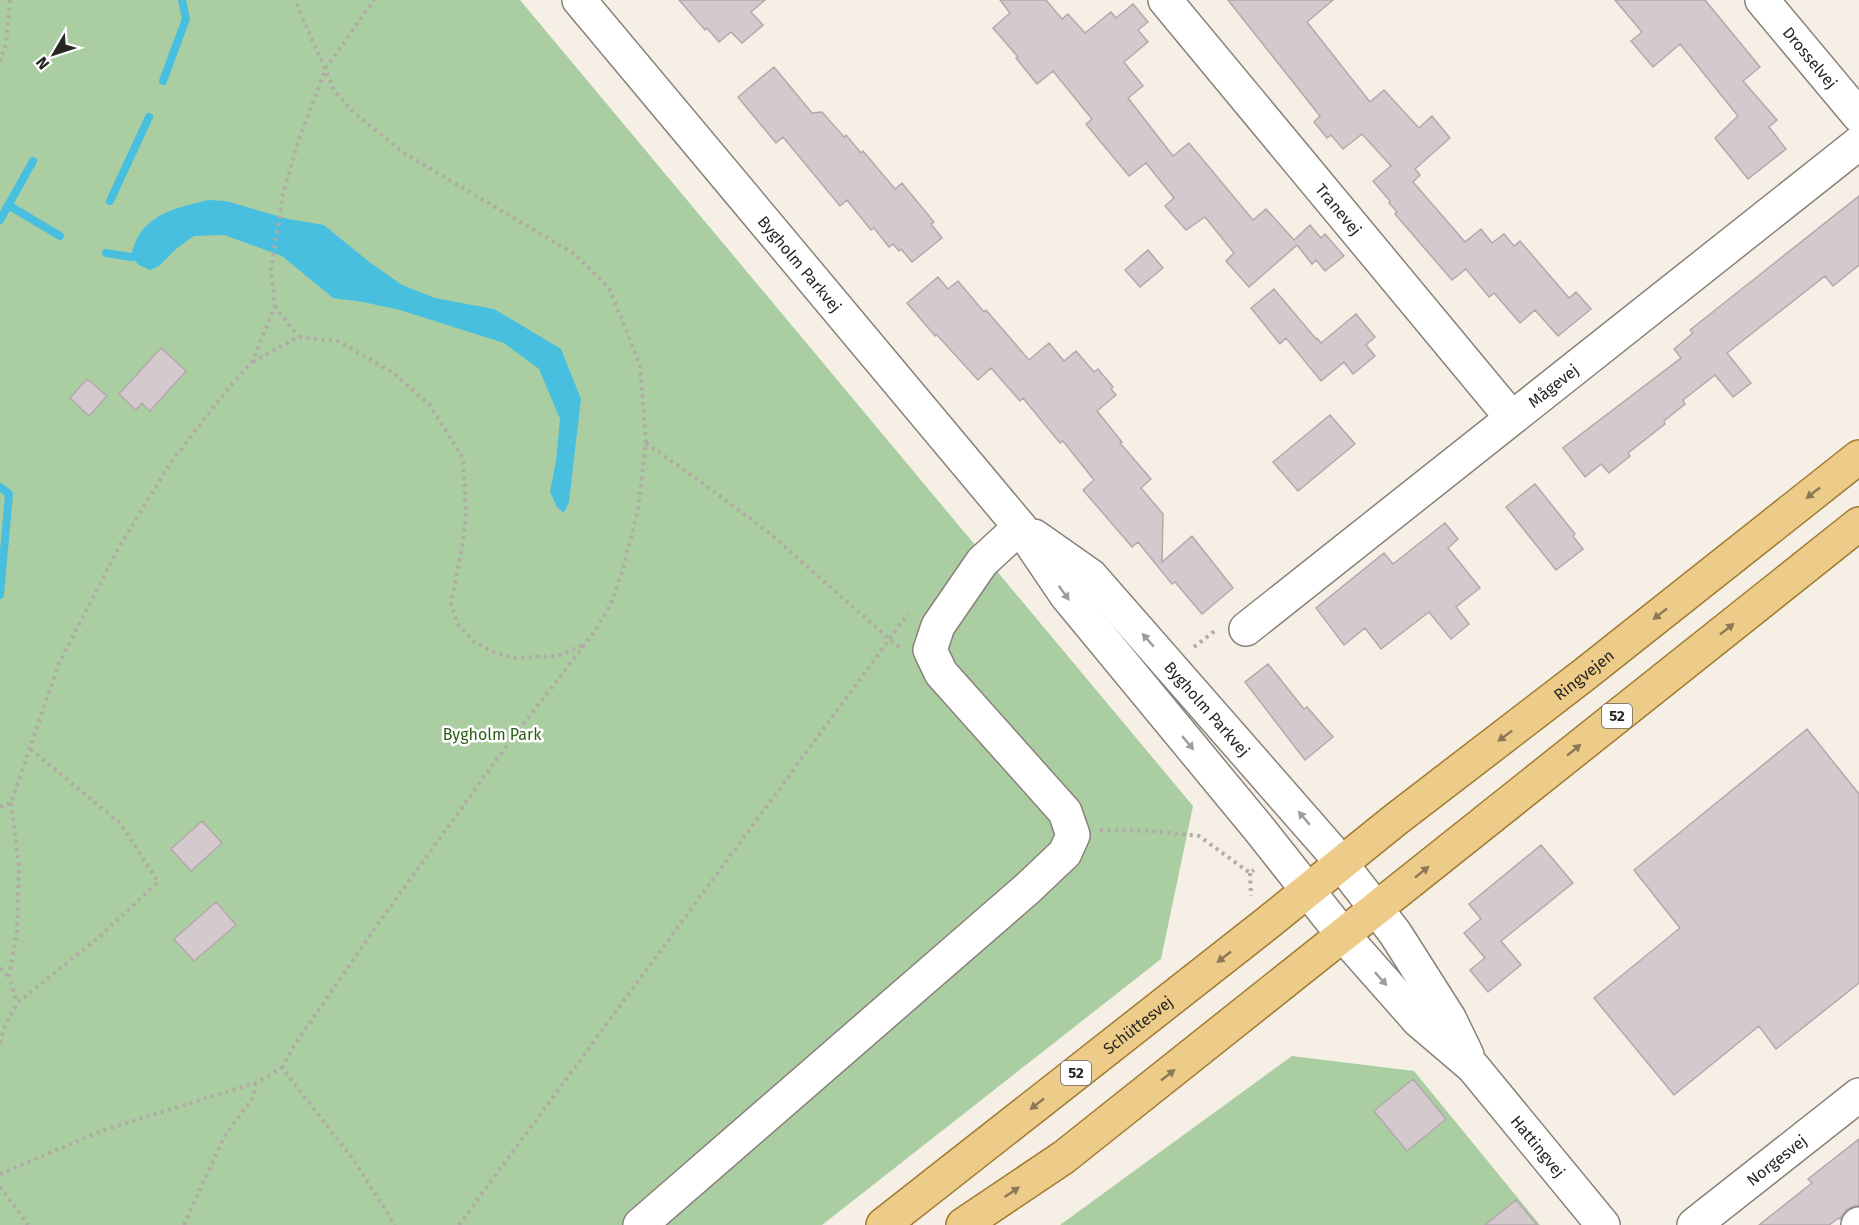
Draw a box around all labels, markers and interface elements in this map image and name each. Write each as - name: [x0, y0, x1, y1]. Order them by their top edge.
- street label: Drosselvej: [1779, 23, 1841, 93]
- north arrow: [24, 24, 84, 84]
- text: N: [32, 53, 53, 73]
- street label: Tranevej: [1311, 180, 1365, 239]
- street label: Bygholm Parkvej: [754, 212, 845, 316]
- street label: Mågevej: [1525, 360, 1582, 412]
- one-way arrow: [1805, 486, 1821, 499]
- one-way arrow: [1058, 584, 1070, 600]
- one-way arrow: [1653, 608, 1668, 620]
- one-way arrow: [1719, 624, 1734, 636]
- one-way arrow: [1142, 633, 1155, 648]
- street label: Ringvejen: [1550, 646, 1618, 704]
- street label: Bygholm Parkvej: [1160, 658, 1253, 760]
- road number: 52: [1602, 704, 1632, 728]
- park label: Bygholm Park: [443, 725, 542, 744]
- one-way arrow: [1497, 729, 1513, 742]
- one-way arrow: [1181, 735, 1194, 750]
- one-way arrow: [1566, 744, 1582, 757]
- one-way arrow: [1297, 810, 1310, 826]
- one-way arrow: [1414, 866, 1430, 879]
- one-way arrow: [1216, 951, 1231, 963]
- one-way arrow: [1374, 972, 1388, 987]
- street label: Schüttesvej: [1099, 992, 1177, 1059]
- road number: 52: [1061, 1061, 1091, 1085]
- one-way arrow: [1160, 1069, 1175, 1081]
- one-way arrow: [1030, 1097, 1045, 1109]
- street label: Hattingvej: [1507, 1112, 1569, 1181]
- street label: Norgesvej: [1743, 1131, 1811, 1190]
- one-way arrow: [1004, 1187, 1020, 1198]

